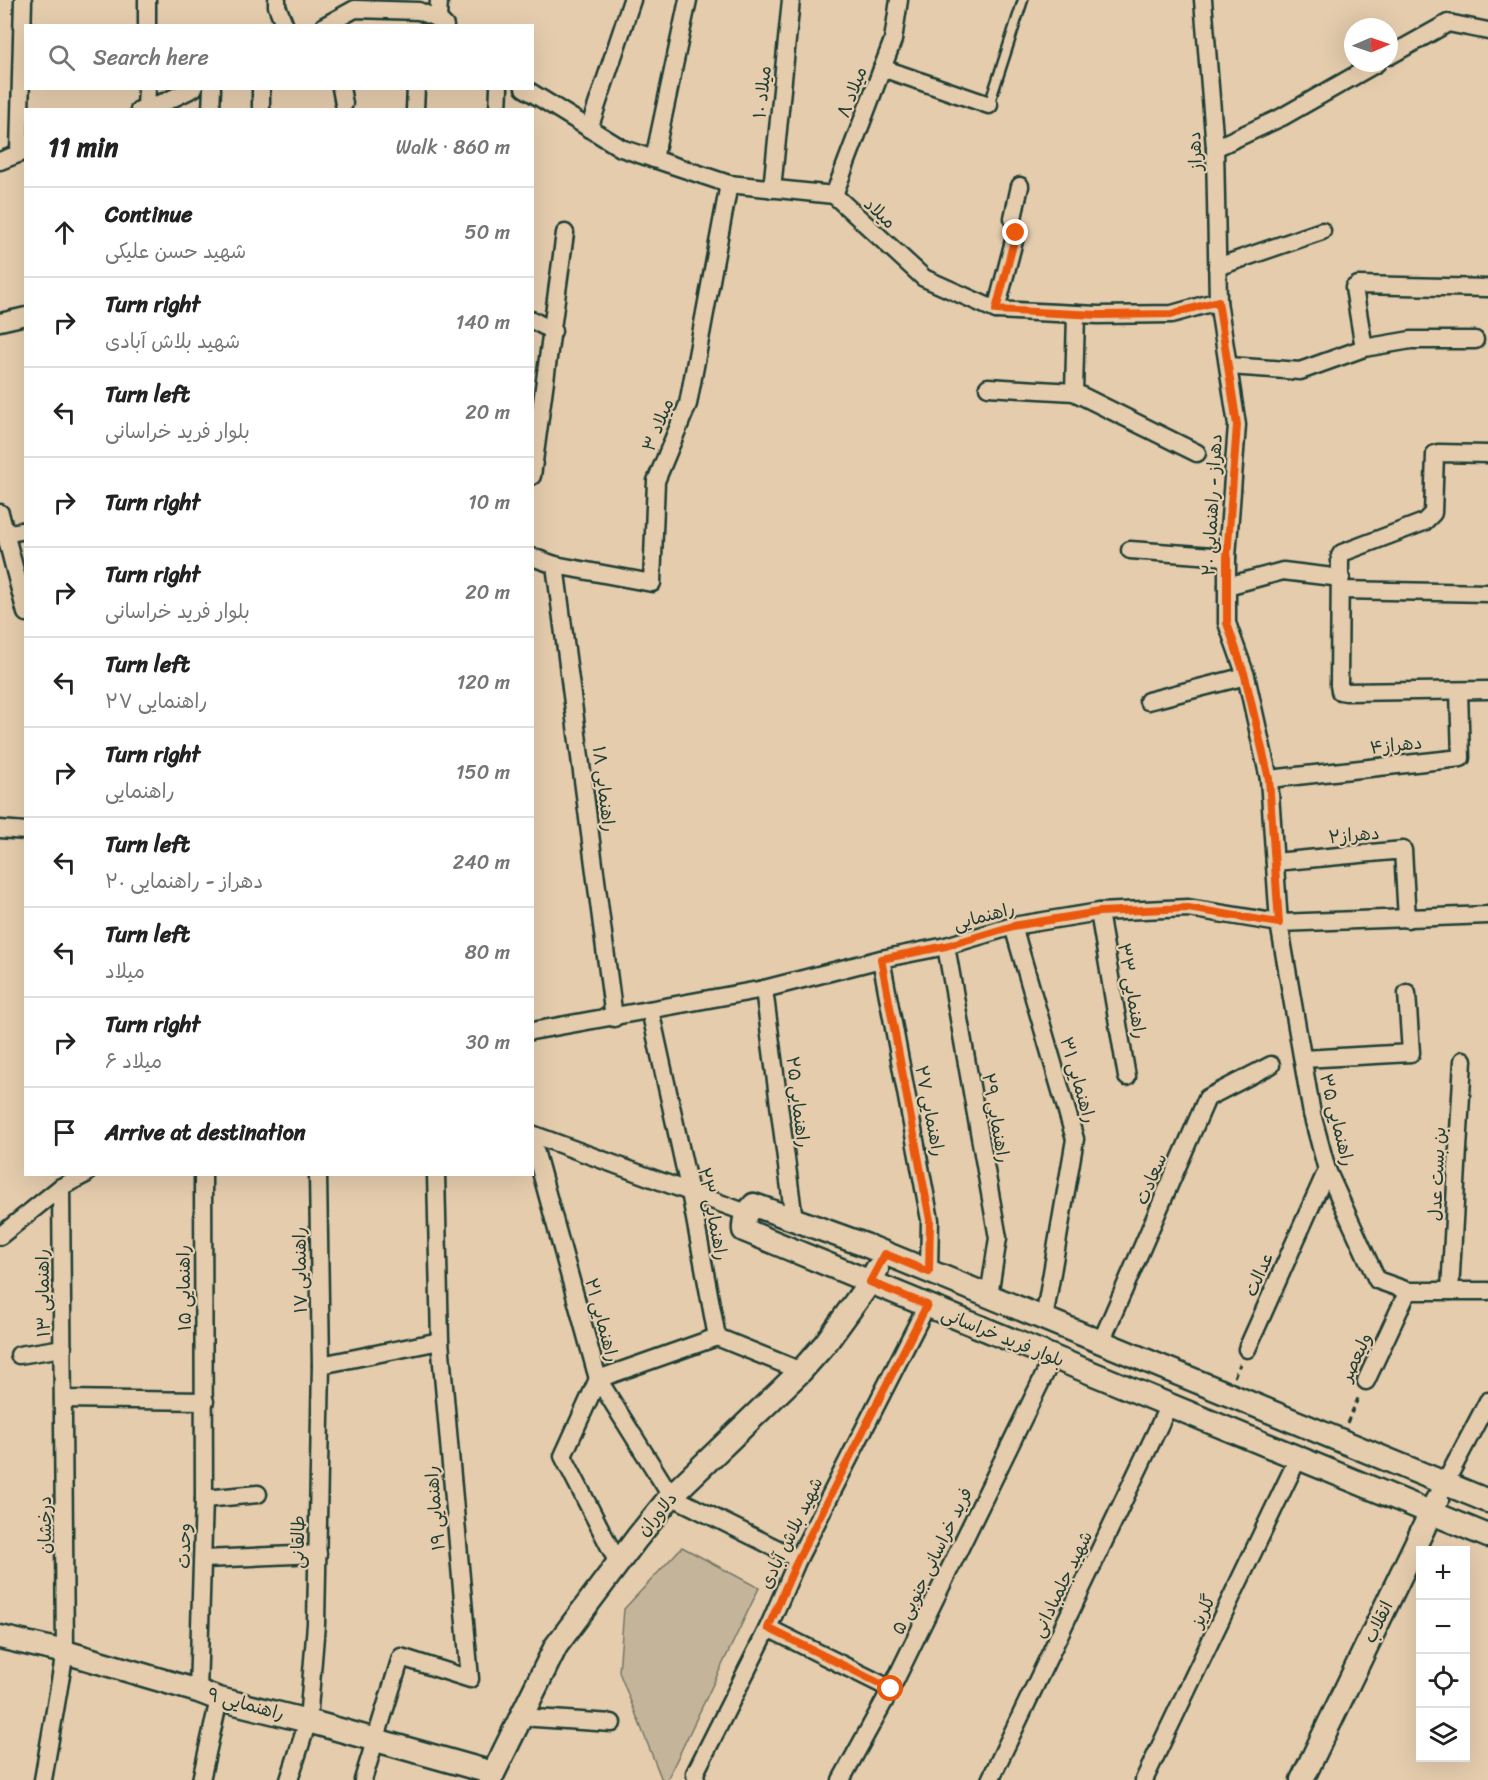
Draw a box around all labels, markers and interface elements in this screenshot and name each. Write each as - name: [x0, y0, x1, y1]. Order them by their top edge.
- north arrow: [1344, 18, 1398, 72]
- search box: [24, 24, 534, 90]
- text: Search here: [93, 38, 209, 77]
- icon: search: [45, 41, 78, 74]
- street label: میلاد ۸: [828, 61, 876, 123]
- street label: میلاد ۱۰: [743, 64, 781, 120]
- text: 11 min: [48, 124, 118, 170]
- text: Walk · 860 m: [396, 130, 510, 165]
- street label: دهراز: [1178, 131, 1212, 173]
- street label: میلاد: [856, 189, 904, 237]
- text: Continue: [105, 195, 193, 234]
- text: 50 m: [465, 215, 510, 250]
- icon: ahead: [48, 216, 81, 249]
- route end: [1002, 219, 1028, 245]
- text: شهید حسن علیکی: [105, 234, 246, 269]
- text: Turn right: [105, 285, 200, 324]
- text: 140 m: [456, 305, 510, 340]
- icon: right: [48, 306, 81, 339]
- text: شهید بلاش آبادی: [105, 324, 240, 359]
- text: Turn left: [105, 375, 190, 414]
- street label: میلاد ۳: [633, 393, 683, 457]
- text: 20 m: [465, 395, 510, 430]
- icon: left: [48, 396, 81, 429]
- text: بلوار فرید خراسانی: [105, 414, 250, 449]
- street label: دهراز - راهنمایی ۲۰: [1192, 433, 1232, 577]
- text: Turn right: [105, 483, 200, 522]
- text: 10 m: [468, 485, 510, 520]
- icon: right: [48, 486, 81, 519]
- text: Turn right: [105, 555, 200, 594]
- text: 20 m: [465, 575, 510, 610]
- icon: right: [48, 576, 81, 609]
- text: بلوار فرید خراسانی: [105, 594, 250, 629]
- text: Turn left: [105, 645, 190, 684]
- text: 120 m: [457, 665, 510, 700]
- icon: left: [48, 666, 81, 699]
- text: راهنمایی ۲۷: [105, 684, 208, 719]
- street label: دهراز۴: [1368, 726, 1424, 764]
- text: Turn right: [105, 735, 200, 774]
- street label: راهنمایی ۱۸: [583, 744, 625, 834]
- text: 150 m: [456, 755, 510, 790]
- icon: right: [48, 756, 81, 789]
- text: راهنمایی: [105, 774, 175, 809]
- street label: دهراز۲: [1327, 817, 1381, 853]
- text: Turn left: [105, 825, 190, 864]
- text: 240 m: [453, 845, 510, 880]
- icon: left: [48, 846, 81, 879]
- text: دهراز - راهنمایی ۲۰: [105, 864, 263, 899]
- street label: راهنمایی: [950, 892, 1018, 940]
- text: Turn left: [105, 915, 190, 954]
- text: 80 m: [465, 935, 510, 970]
- icon: left: [48, 936, 81, 969]
- street label: راهنمایی ۳۳: [1108, 940, 1156, 1042]
- text: میلاد: [105, 954, 145, 989]
- text: Turn right: [105, 1005, 200, 1044]
- text: 30 m: [466, 1025, 510, 1060]
- icon: right: [48, 1026, 81, 1059]
- street label: راهنمایی ۳۱: [1050, 1033, 1106, 1127]
- text: میلاد ۶: [105, 1044, 162, 1079]
- street label: راهنمایی ۲۵: [777, 1054, 819, 1150]
- street label: راهنمایی ۲۷: [905, 1063, 955, 1159]
- street label: راهنمایی ۲۹: [972, 1070, 1020, 1166]
- street label: راهنمایی ۳۵: [1310, 1070, 1364, 1170]
- text: Arrive at destination: [105, 1113, 306, 1152]
- icon: arrive: [48, 1116, 81, 1149]
- street label: بن بست عدل: [1419, 1126, 1455, 1222]
- street label: سعادت: [1126, 1148, 1176, 1210]
- street label: راهنمایی ۲۳: [688, 1165, 738, 1263]
- street label: راهنمایی ۱۷: [283, 1226, 317, 1314]
- street label: راهنمایی ۱۵: [167, 1244, 201, 1332]
- street label: عدالت: [1235, 1246, 1283, 1302]
- street label: راهنمایی ۱۳: [26, 1248, 60, 1338]
- street label: راهنمایی ۲۱: [575, 1274, 629, 1366]
- street label: بلوار فرید خراسانی: [937, 1298, 1069, 1376]
- street label: ولیعصر: [1330, 1327, 1381, 1389]
- street label: راهنمایی ۱۹: [415, 1464, 455, 1552]
- street label: شهید بلاش آبادی: [750, 1471, 832, 1595]
- street label: فرید خراسانی جنوبی ۵: [882, 1482, 982, 1640]
- street label: دلاوران: [628, 1484, 686, 1544]
- street label: درخشان: [29, 1496, 61, 1554]
- street label: طالقانی: [282, 1515, 314, 1569]
- street label: وحدت: [168, 1523, 200, 1569]
- street label: شهید جلمبادانی: [1022, 1525, 1102, 1643]
- map controls: [1416, 1546, 1470, 1762]
- button: +: [1416, 1546, 1470, 1600]
- street label: گلریز: [1180, 1589, 1225, 1635]
- street label: انقلاب: [1354, 1595, 1402, 1649]
- button: −: [1416, 1600, 1470, 1654]
- button: locate: [1416, 1654, 1470, 1708]
- route start: [877, 1675, 903, 1701]
- street label: راهنمایی ۹: [204, 1678, 288, 1730]
- button: layers: [1416, 1708, 1470, 1762]

